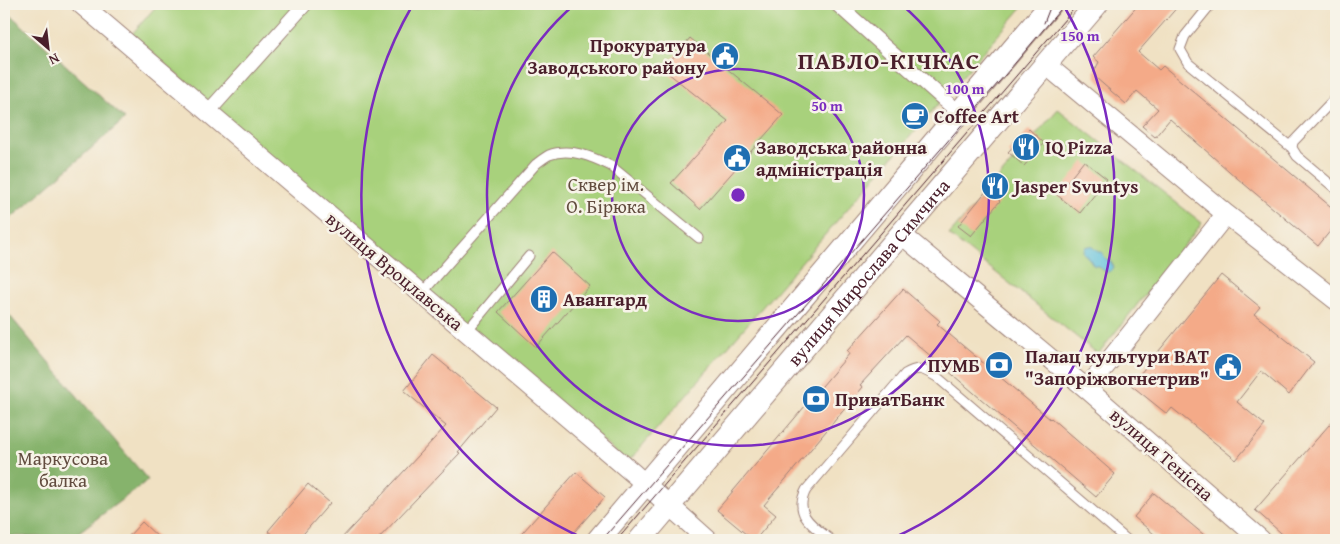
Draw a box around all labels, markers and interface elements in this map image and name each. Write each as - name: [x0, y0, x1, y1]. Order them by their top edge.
- north arrow: [22, 22, 72, 72]
- text: 150 m: [1060, 25, 1100, 46]
- place label: Прокуратура Заводського району: [527, 31, 706, 81]
- public building icon: Прокуратура Заводського району: [710, 41, 740, 71]
- district label: ПАВЛО-КІЧКАС: [798, 43, 980, 78]
- text: N: [45, 48, 63, 71]
- text: 100 m: [945, 78, 985, 99]
- text: 50 m: [811, 95, 843, 116]
- cafe icon: Coffee Art: [900, 101, 930, 131]
- place label: Coffee Art: [934, 102, 1020, 130]
- restaurant icon: IQ Pіzza: [1011, 132, 1041, 162]
- place label: Заводська районна адміністрація: [756, 133, 927, 183]
- place label: IQ Pіzza: [1045, 133, 1113, 161]
- public building icon: Заводська районна адміністрація: [722, 143, 752, 173]
- park label: Сквер ім. О. Бірюка: [566, 170, 646, 220]
- restaurant icon: Jasper Svuntys: [980, 171, 1010, 201]
- place label: Jasper Svuntys: [1011, 172, 1138, 200]
- street label: вулиця Мирослава Симчича: [781, 173, 956, 372]
- centre of rings: [729, 186, 747, 204]
- street label: вулиця Вроцлавська: [320, 205, 470, 337]
- building icon: Авангард: [529, 284, 559, 314]
- place label: Авангард: [563, 285, 648, 313]
- place label: Палац культури ВАТ "Запоріжвогнетрив": [1025, 342, 1209, 392]
- bank icon: ПУМБ: [984, 350, 1014, 380]
- place label: ПУМБ: [928, 351, 980, 379]
- public building icon: Палац культури ВАТ "Запоріжвогнетрив": [1213, 352, 1243, 382]
- bank icon: ПриватБанк: [801, 384, 831, 414]
- place label: ПриватБанк: [835, 385, 945, 413]
- street label: вулиця Тенісна: [1104, 401, 1220, 507]
- park label: Маркусова балка: [18, 444, 108, 494]

